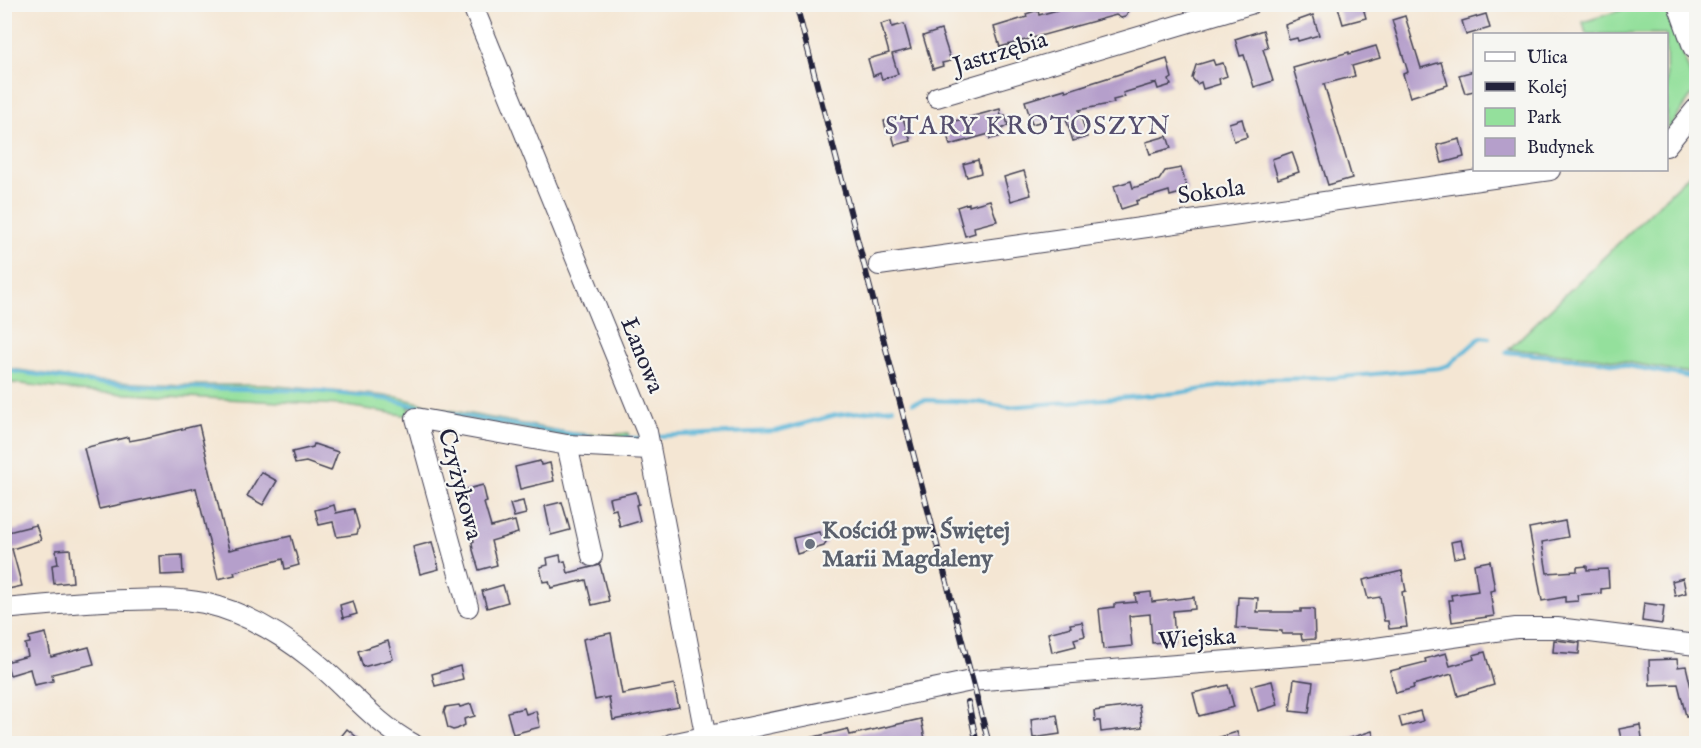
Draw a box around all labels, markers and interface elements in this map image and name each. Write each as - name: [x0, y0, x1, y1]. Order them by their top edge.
- street label: Jastrzębia: [947, 24, 1052, 83]
- legend: [1473, 33, 1668, 171]
- text: Ulica: [1527, 47, 1568, 70]
- text: Kolej: [1527, 77, 1567, 100]
- text: Park: [1527, 107, 1562, 130]
- district label: STARY KROTOSZYN: [885, 110, 1171, 143]
- text: Budynek: [1527, 137, 1594, 160]
- street label: Sokola: [1176, 172, 1247, 213]
- street label: Łanowa: [612, 313, 671, 399]
- street label: Czyżykowa: [430, 425, 489, 544]
- place label: Kościół pw. Świętej Marii Magdaleny: [822, 516, 1010, 575]
- marker: Kościół pw. Świętej Marii Magdaleny: [803, 537, 817, 551]
- street label: Wiejska: [1157, 621, 1237, 658]

